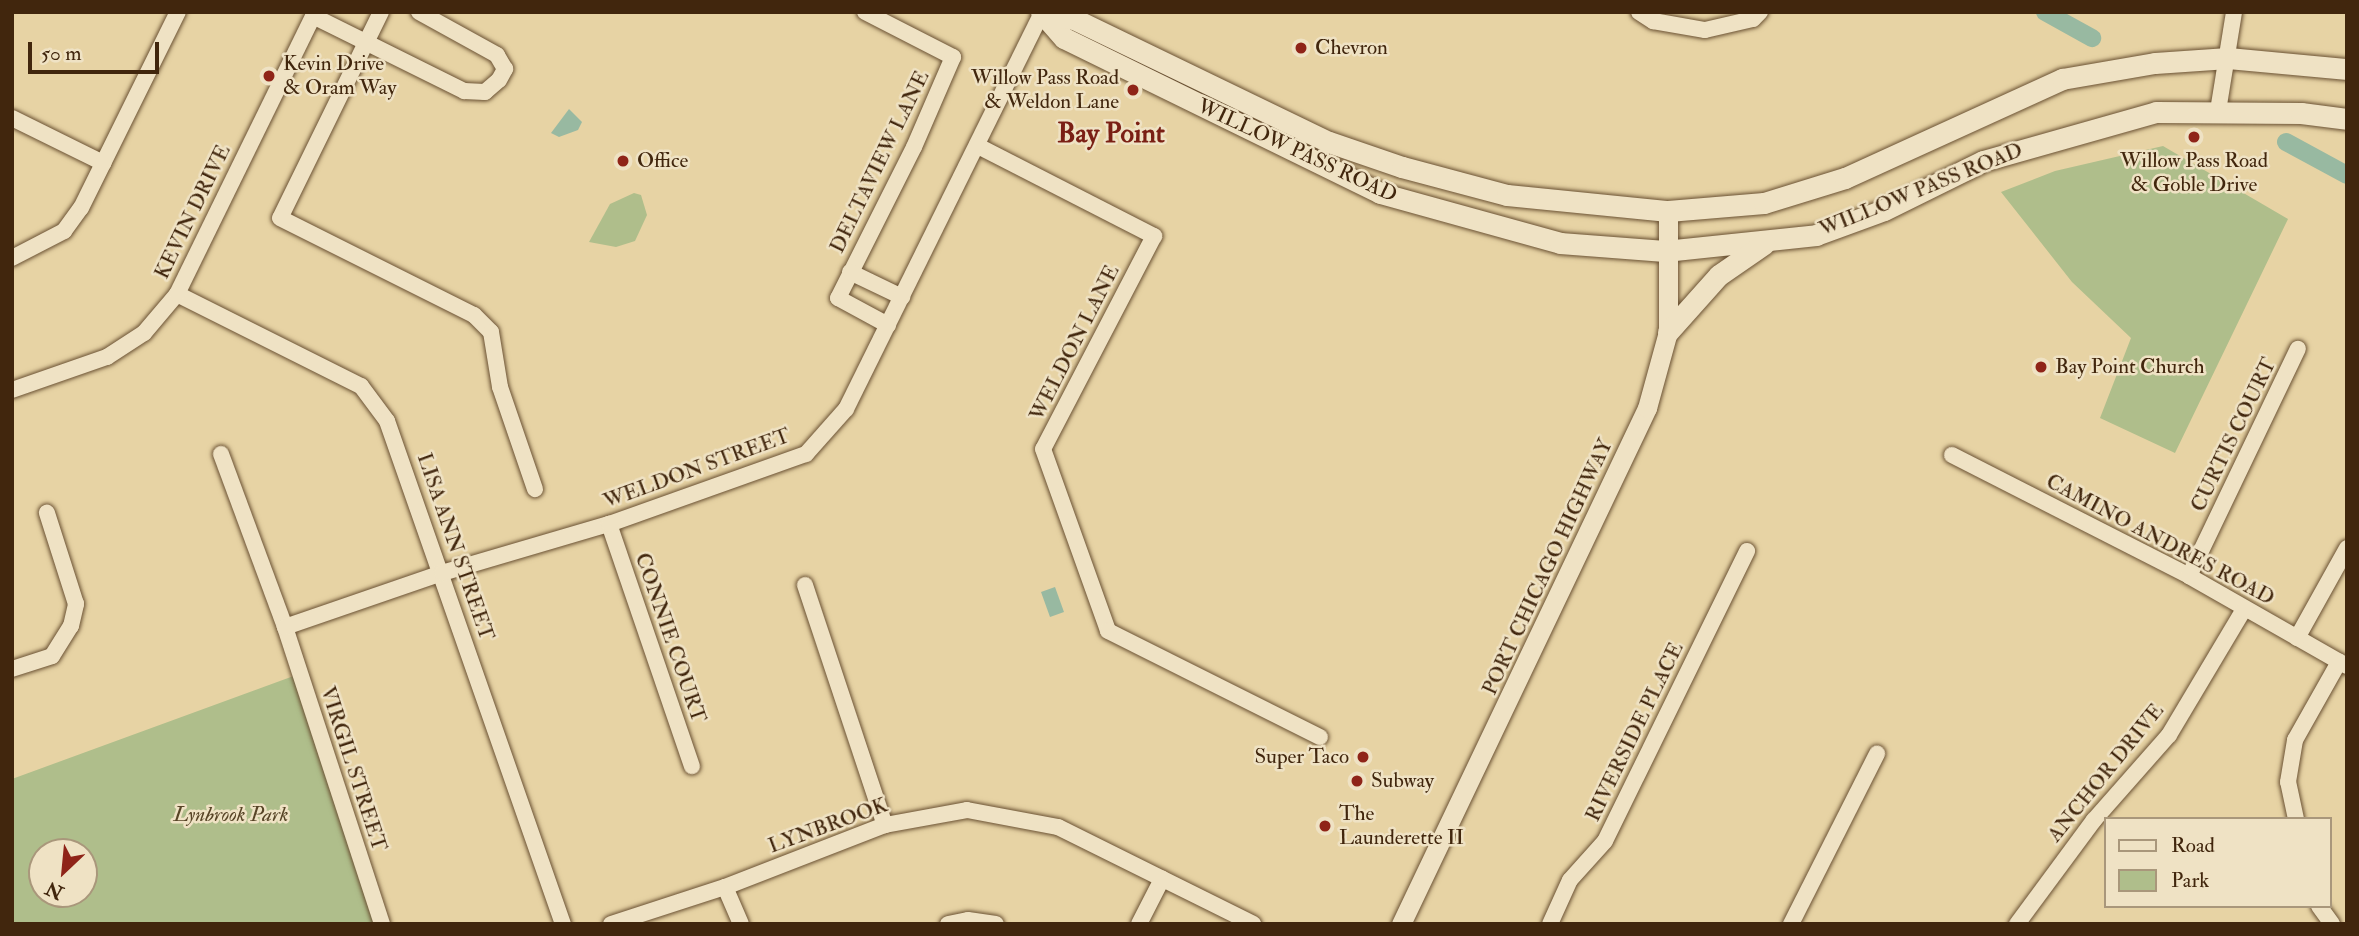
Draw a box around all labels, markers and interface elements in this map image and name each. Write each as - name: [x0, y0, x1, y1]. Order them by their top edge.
- scale bar: [32, 28, 163, 72]
- place label: Chevron: [1315, 35, 1388, 61]
- text: 50 m: [41, 40, 82, 67]
- marker: Chevron: [1293, 40, 1309, 56]
- place label: Kevin Drive & Oram Way: [283, 51, 396, 101]
- place label: Willow Pass Road & Weldon Lane: [971, 65, 1119, 115]
- street label: DELTAVIEW LANE: [825, 67, 935, 257]
- marker: Kevin Drive & Oram Way: [261, 68, 277, 84]
- marker: Willow Pass Road & Weldon Lane: [1125, 82, 1141, 98]
- street label: WILLOW PASS ROAD: [1193, 94, 1401, 208]
- district label: Bay Point: [1057, 117, 1165, 151]
- marker: Willow Pass Road & Goble Drive: [2186, 129, 2202, 145]
- street label: WILLOW PASS ROAD: [1816, 138, 2026, 242]
- street label: KEVIN DRIVE: [150, 141, 236, 283]
- place label: Office: [637, 148, 688, 174]
- place label: Willow Pass Road & Goble Drive: [2120, 148, 2268, 198]
- marker: Office: [615, 153, 631, 169]
- street label: WELDON LANE: [1025, 261, 1125, 425]
- place label: Bay Point Church: [2055, 354, 2204, 380]
- street label: CURTIS COURT: [2186, 354, 2282, 516]
- marker: Bay Point Church: [2033, 359, 2049, 375]
- street label: WELDON STREET: [600, 423, 794, 515]
- street label: PORT CHICAGO HIGHWAY: [1477, 435, 1619, 699]
- street label: LISA ANN STREET: [411, 450, 499, 644]
- street label: CAMINO ANDRES ROAD: [2042, 469, 2278, 611]
- street label: CONNIE COURT: [629, 550, 711, 726]
- street label: RIVERSIDE PLACE: [1581, 638, 1689, 826]
- street label: VIRGIL STREET: [314, 683, 392, 855]
- street label: ANCHOR DRIVE: [2042, 699, 2170, 847]
- place label: Super Taco: [1255, 744, 1349, 770]
- marker: Super Taco: [1355, 749, 1371, 765]
- place label: Subway: [1371, 768, 1434, 794]
- marker: Subway: [1349, 773, 1365, 789]
- street label: LYNBROOK: [765, 793, 891, 859]
- place label: The Launderette II: [1339, 801, 1464, 851]
- park label: Lynbrook Park: [173, 802, 289, 828]
- legend: [2104, 817, 2331, 908]
- marker: The Launderette II: [1317, 818, 1333, 834]
- text: Road: [2171, 832, 2215, 859]
- north arrow: [28, 838, 98, 908]
- text: Park: [2171, 867, 2209, 894]
- text: N: [42, 876, 68, 905]

